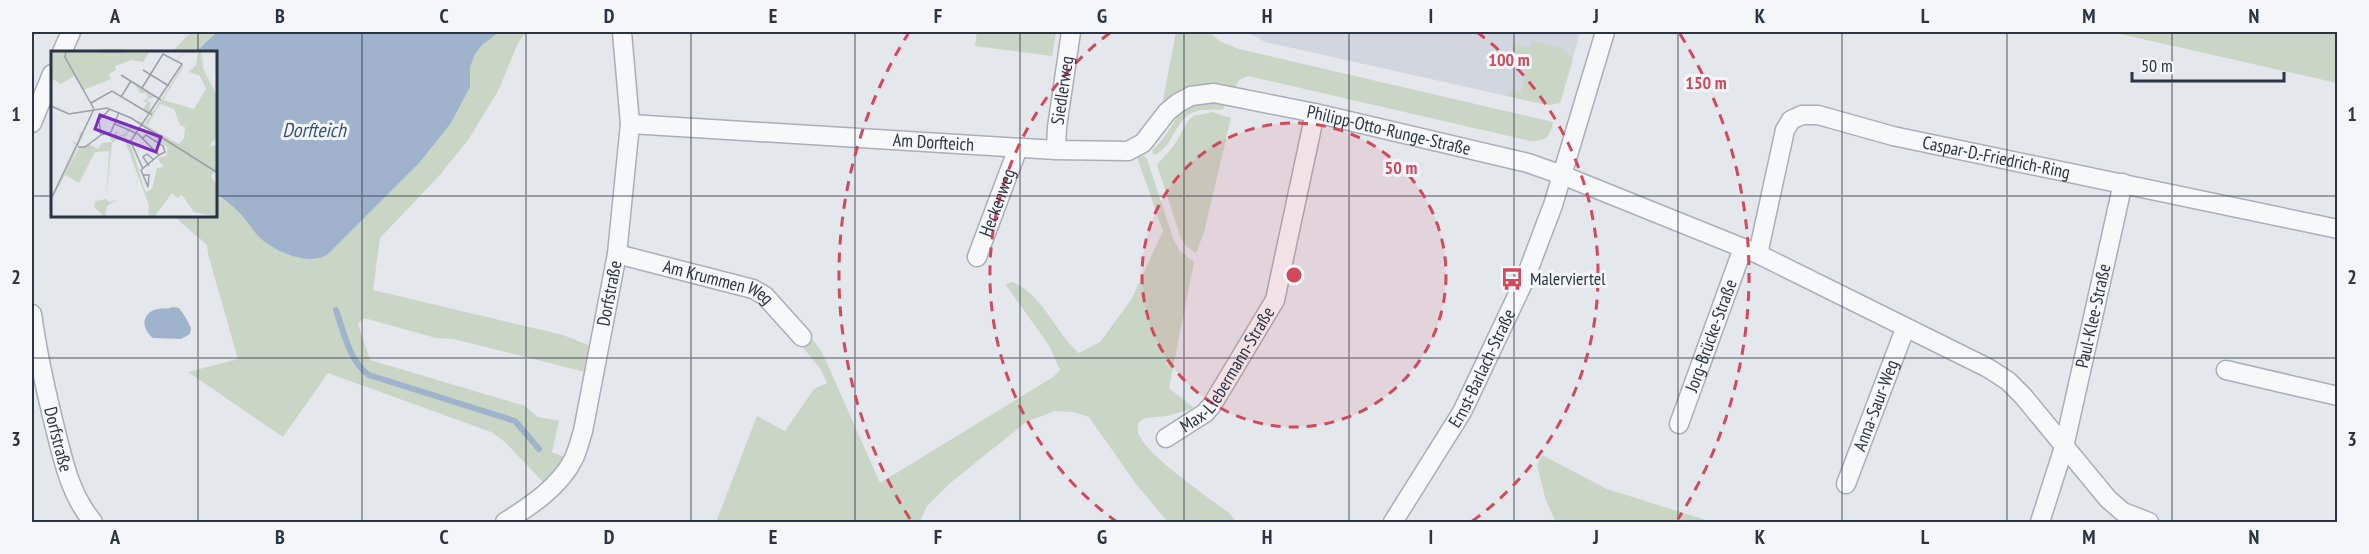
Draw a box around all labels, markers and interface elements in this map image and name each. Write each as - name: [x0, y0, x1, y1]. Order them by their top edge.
- text: A: [109, 3, 121, 29]
- text: B: [275, 3, 285, 29]
- text: C: [439, 3, 449, 29]
- text: D: [604, 3, 615, 29]
- text: E: [769, 3, 777, 29]
- text: F: [934, 3, 942, 29]
- text: G: [1097, 3, 1107, 29]
- text: H: [1262, 3, 1272, 29]
- text: I: [1429, 3, 1433, 29]
- text: J: [1592, 3, 1599, 29]
- text: K: [1755, 3, 1766, 29]
- text: L: [1921, 3, 1930, 29]
- text: M: [2082, 3, 2096, 29]
- text: N: [2249, 3, 2259, 29]
- scale bar: [2132, 45, 2284, 83]
- text: 100 m: [1488, 48, 1530, 71]
- inset map: [51, 51, 218, 218]
- text: 50 m: [2141, 54, 2173, 77]
- street label: Siedlerweg: [1045, 55, 1078, 126]
- text: 150 m: [1685, 71, 1727, 94]
- street label: Philipp-Otto-Runge-Straße: [1305, 100, 1473, 160]
- text: 1: [11, 101, 21, 127]
- text: 1: [2347, 101, 2357, 127]
- water label: Dorfteich: [282, 117, 347, 143]
- street label: Am Dorfteich: [892, 128, 975, 156]
- street label: Caspar-D.-Friedrich-Ring: [1920, 130, 2072, 184]
- text: 50 m: [1385, 156, 1417, 179]
- street label: Heckenweg: [974, 165, 1020, 240]
- street label: Am Krummen Weg: [661, 254, 779, 309]
- street label: Dorfstraße: [591, 259, 626, 328]
- street label: Paul-Klee-Straße: [2070, 262, 2116, 370]
- text: 2: [11, 264, 21, 290]
- text: 2: [2347, 264, 2357, 290]
- centre of rings: [1284, 265, 1304, 285]
- bus stop icon: Malerviertel: [1499, 266, 1525, 292]
- place label: Malerviertel: [1530, 267, 1606, 290]
- street label: Jorg-Brücke-Straße: [1679, 276, 1742, 396]
- street label: Max-Liebermann-Straße: [1175, 302, 1279, 437]
- street label: Ernst-Barlach-Straße: [1443, 305, 1520, 432]
- street label: Anna-Saur-Weg: [1848, 356, 1903, 454]
- street label: Dorfstraße: [39, 404, 78, 475]
- text: 3: [11, 426, 21, 452]
- text: 3: [2347, 426, 2357, 452]
- text: A: [109, 524, 121, 550]
- text: B: [275, 524, 285, 550]
- text: C: [439, 524, 449, 550]
- text: D: [604, 524, 615, 550]
- text: E: [769, 524, 777, 550]
- text: F: [934, 524, 942, 550]
- text: G: [1097, 524, 1107, 550]
- text: H: [1262, 524, 1272, 550]
- text: I: [1429, 524, 1433, 550]
- text: J: [1592, 524, 1599, 550]
- text: K: [1755, 524, 1766, 550]
- text: L: [1921, 524, 1930, 550]
- text: M: [2082, 524, 2096, 550]
- text: N: [2249, 524, 2259, 550]

